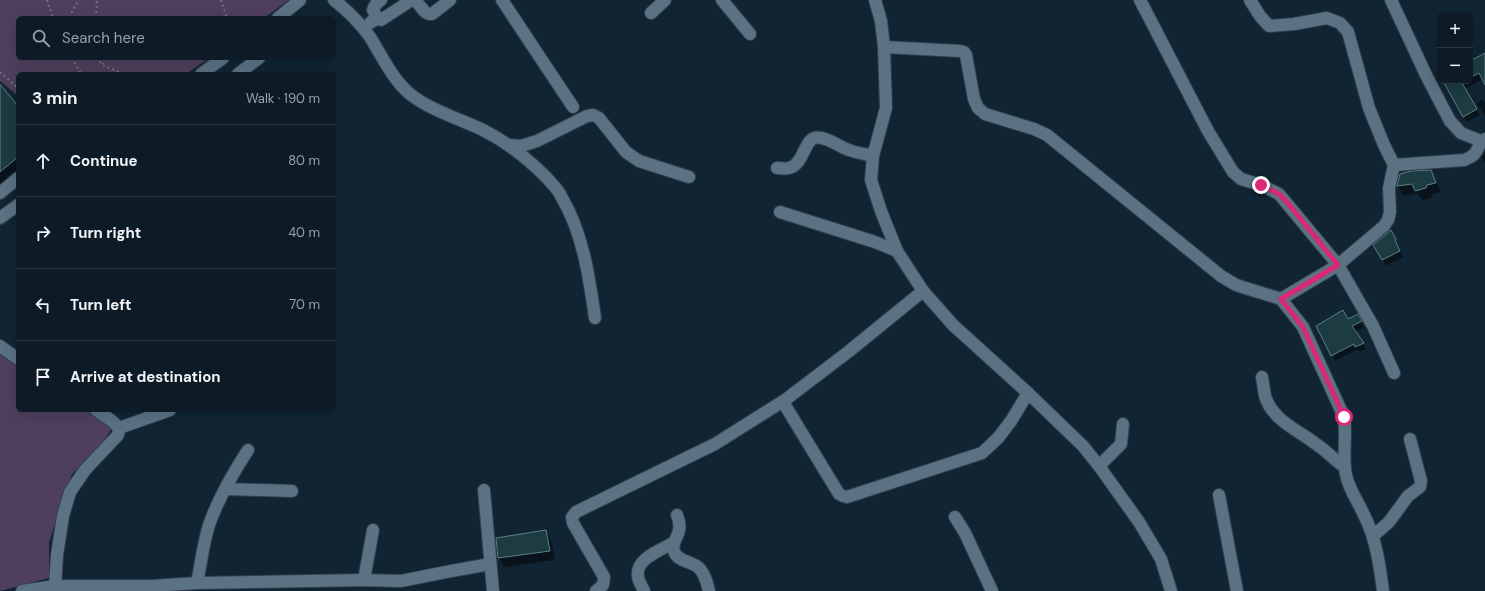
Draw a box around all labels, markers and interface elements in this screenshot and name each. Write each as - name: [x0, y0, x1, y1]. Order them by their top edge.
- map controls: [1437, 12, 1473, 84]
- button: +: [1437, 12, 1473, 48]
- search box: [16, 16, 336, 60]
- icon: search: [30, 27, 52, 49]
- text: Search here: [62, 28, 145, 48]
- button: −: [1437, 48, 1473, 84]
- text: 3 min: [32, 87, 77, 109]
- text: Walk · 190 m: [246, 90, 320, 107]
- icon: ahead: [32, 150, 54, 172]
- text: Continue: [70, 151, 138, 171]
- text: 80 m: [288, 152, 320, 169]
- route end: [1252, 176, 1270, 194]
- icon: right: [32, 222, 54, 244]
- text: Turn right: [70, 223, 141, 243]
- text: 40 m: [288, 224, 320, 241]
- icon: left: [32, 294, 54, 316]
- text: Turn left: [70, 295, 131, 315]
- text: 70 m: [289, 296, 320, 313]
- icon: arrive: [32, 366, 54, 388]
- text: Arrive at destination: [70, 367, 221, 387]
- route start: [1335, 408, 1353, 426]

